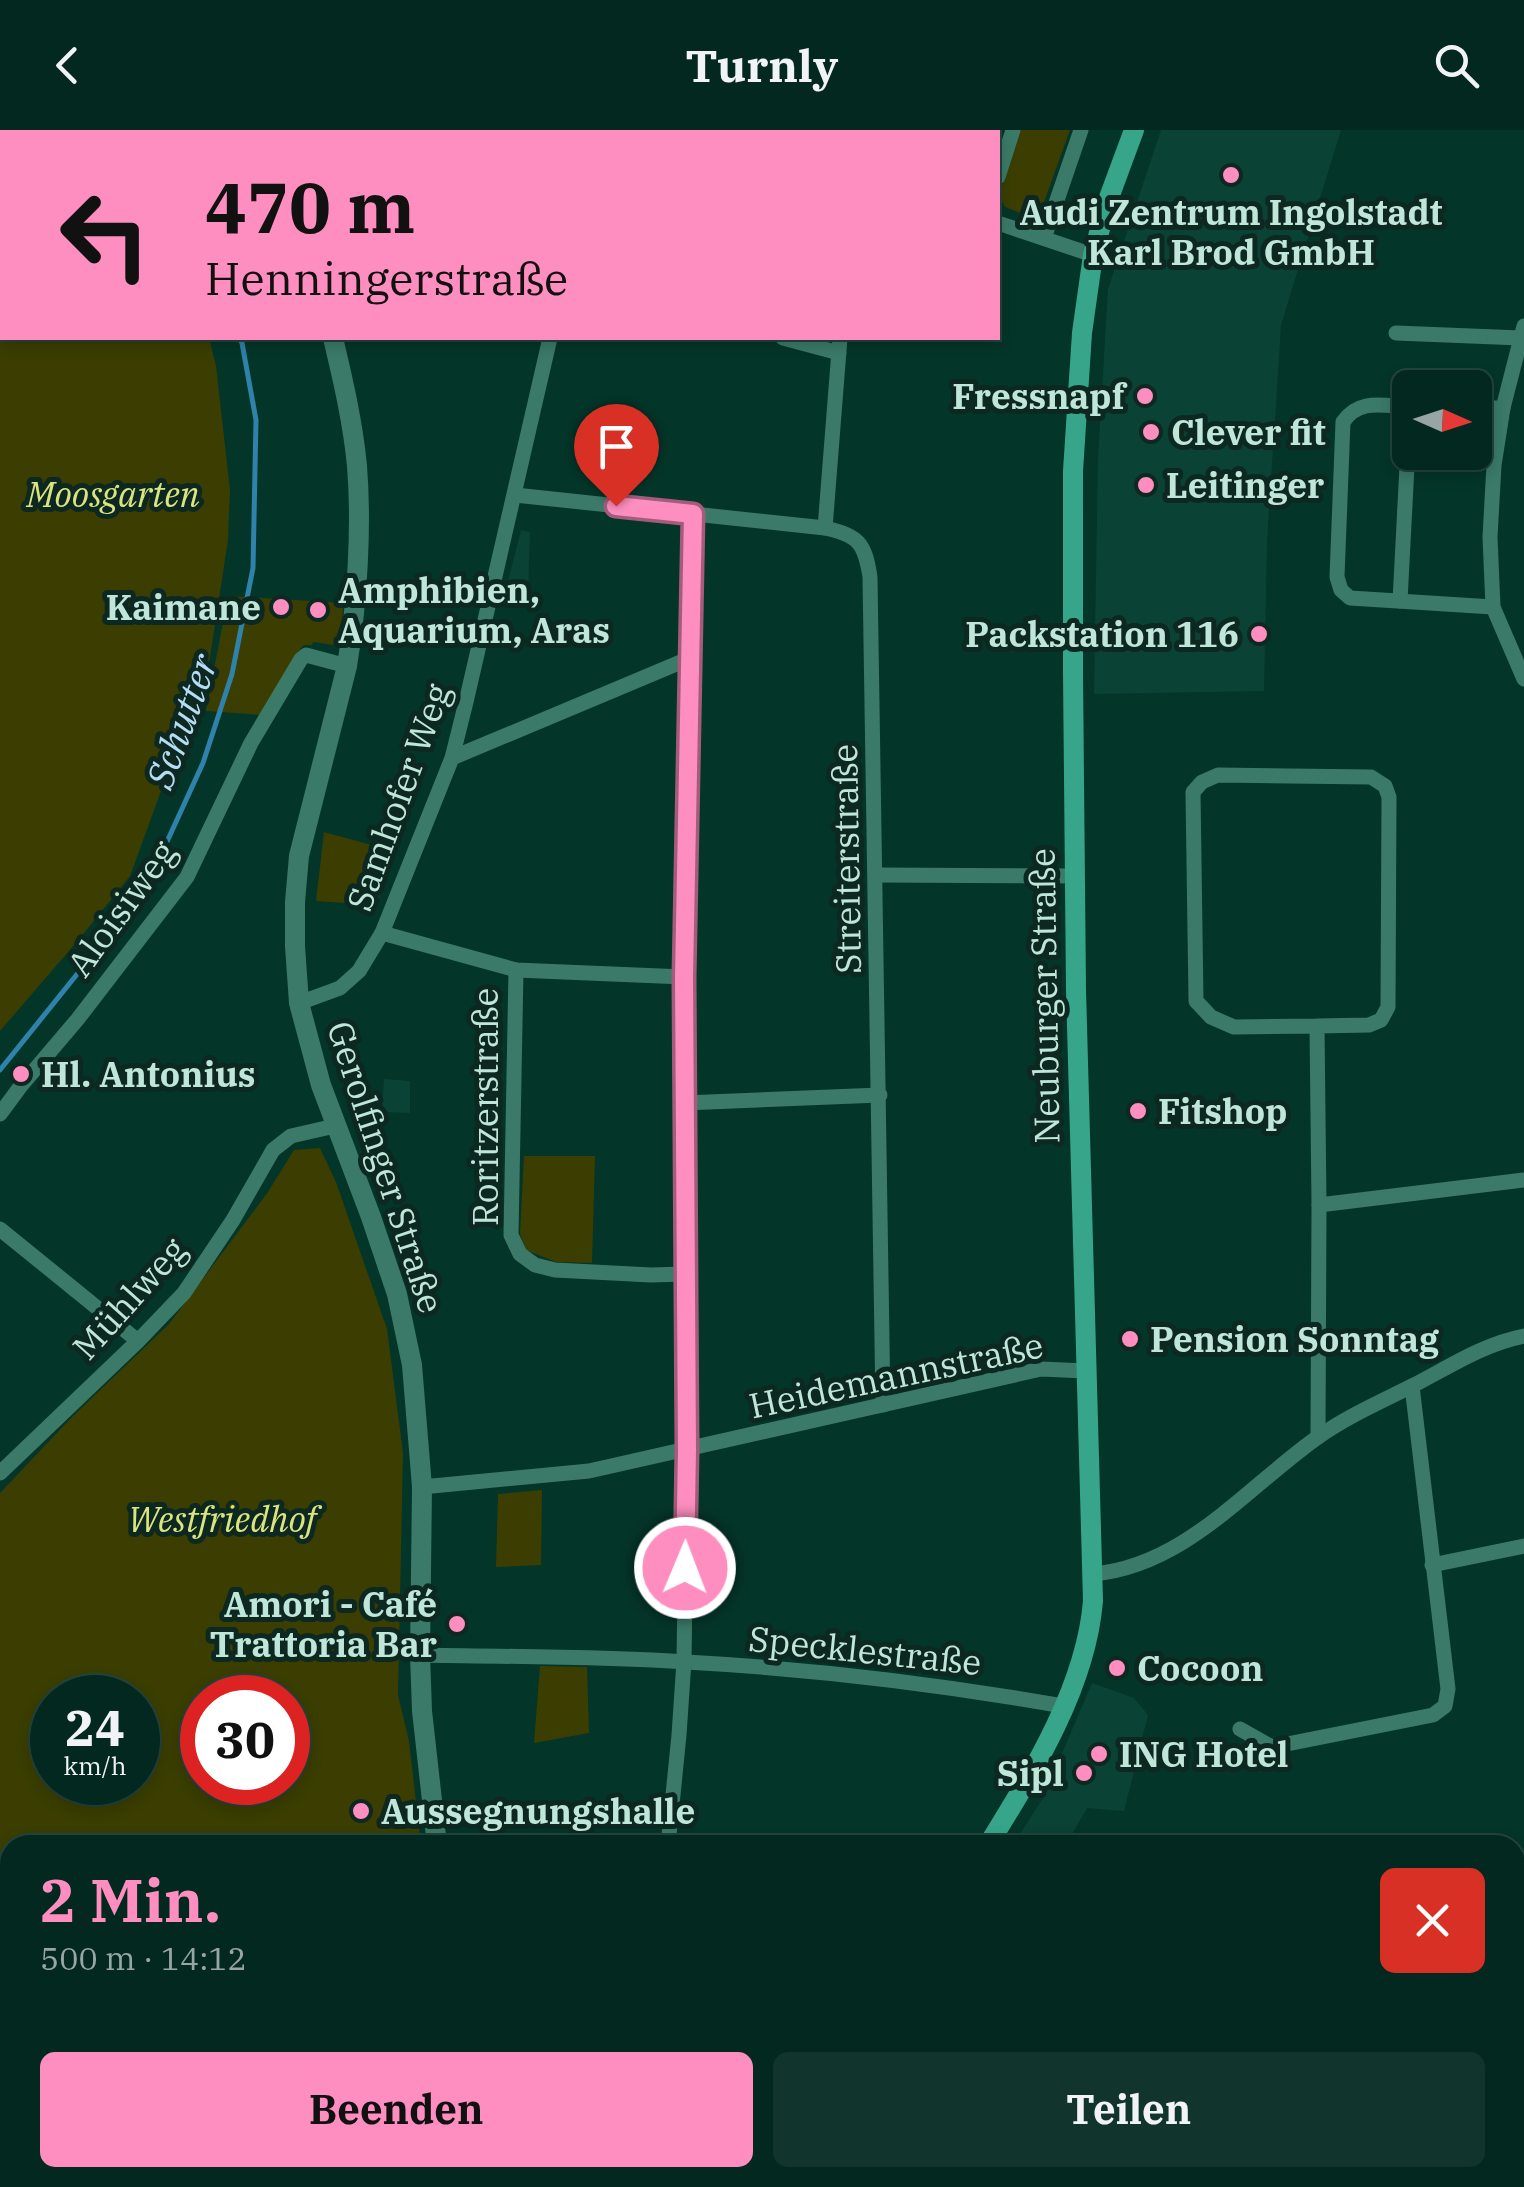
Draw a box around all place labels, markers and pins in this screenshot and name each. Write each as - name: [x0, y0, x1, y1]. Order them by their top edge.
- marker: Audi Zentrum Ingolstadt Karl Brod GmbH: [1220, 164, 1242, 186]
- place label: Audi Zentrum Ingolstadt Karl Brod GmbH: [1019, 189, 1443, 275]
- place label: Fressnapf: [952, 373, 1128, 419]
- marker: Fressnapf: [1134, 385, 1156, 407]
- pin: [574, 404, 659, 507]
- place label: Clever fit: [1171, 409, 1326, 455]
- marker: Clever fit: [1140, 421, 1162, 443]
- place label: Leitinger: [1166, 462, 1324, 508]
- marker: Leitinger: [1135, 474, 1157, 496]
- place label: Amphibien, Aquarium, Aras: [338, 567, 610, 653]
- place label: Kaimane: [106, 584, 261, 630]
- marker: Kaimane: [270, 596, 292, 618]
- marker: Amphibien, Aquarium, Aras: [307, 599, 329, 621]
- place label: Packstation 116: [965, 611, 1239, 657]
- marker: Packstation 116: [1248, 623, 1270, 645]
- place label: Hl. Antonius: [41, 1051, 256, 1097]
- marker: Hl. Antonius: [10, 1063, 32, 1085]
- place label: Fitshop: [1158, 1088, 1287, 1134]
- marker: Fitshop: [1127, 1100, 1149, 1122]
- place label: Pension Sonntag: [1150, 1316, 1440, 1362]
- marker: Pension Sonntag: [1119, 1328, 1141, 1350]
- place label: Amori - Café Trattoria Bar: [210, 1581, 437, 1667]
- marker: Amori - Café Trattoria Bar: [446, 1613, 468, 1635]
- place label: Cocoon: [1137, 1645, 1263, 1691]
- marker: Cocoon: [1106, 1657, 1128, 1679]
- place label: ING Hotel: [1119, 1731, 1288, 1777]
- marker: ING Hotel: [1088, 1743, 1110, 1765]
- place label: Sipl: [997, 1750, 1064, 1796]
- marker: Sipl: [1073, 1762, 1095, 1784]
- place label: Aussegnungshalle: [381, 1788, 695, 1834]
- marker: Aussegnungshalle: [350, 1800, 372, 1822]

